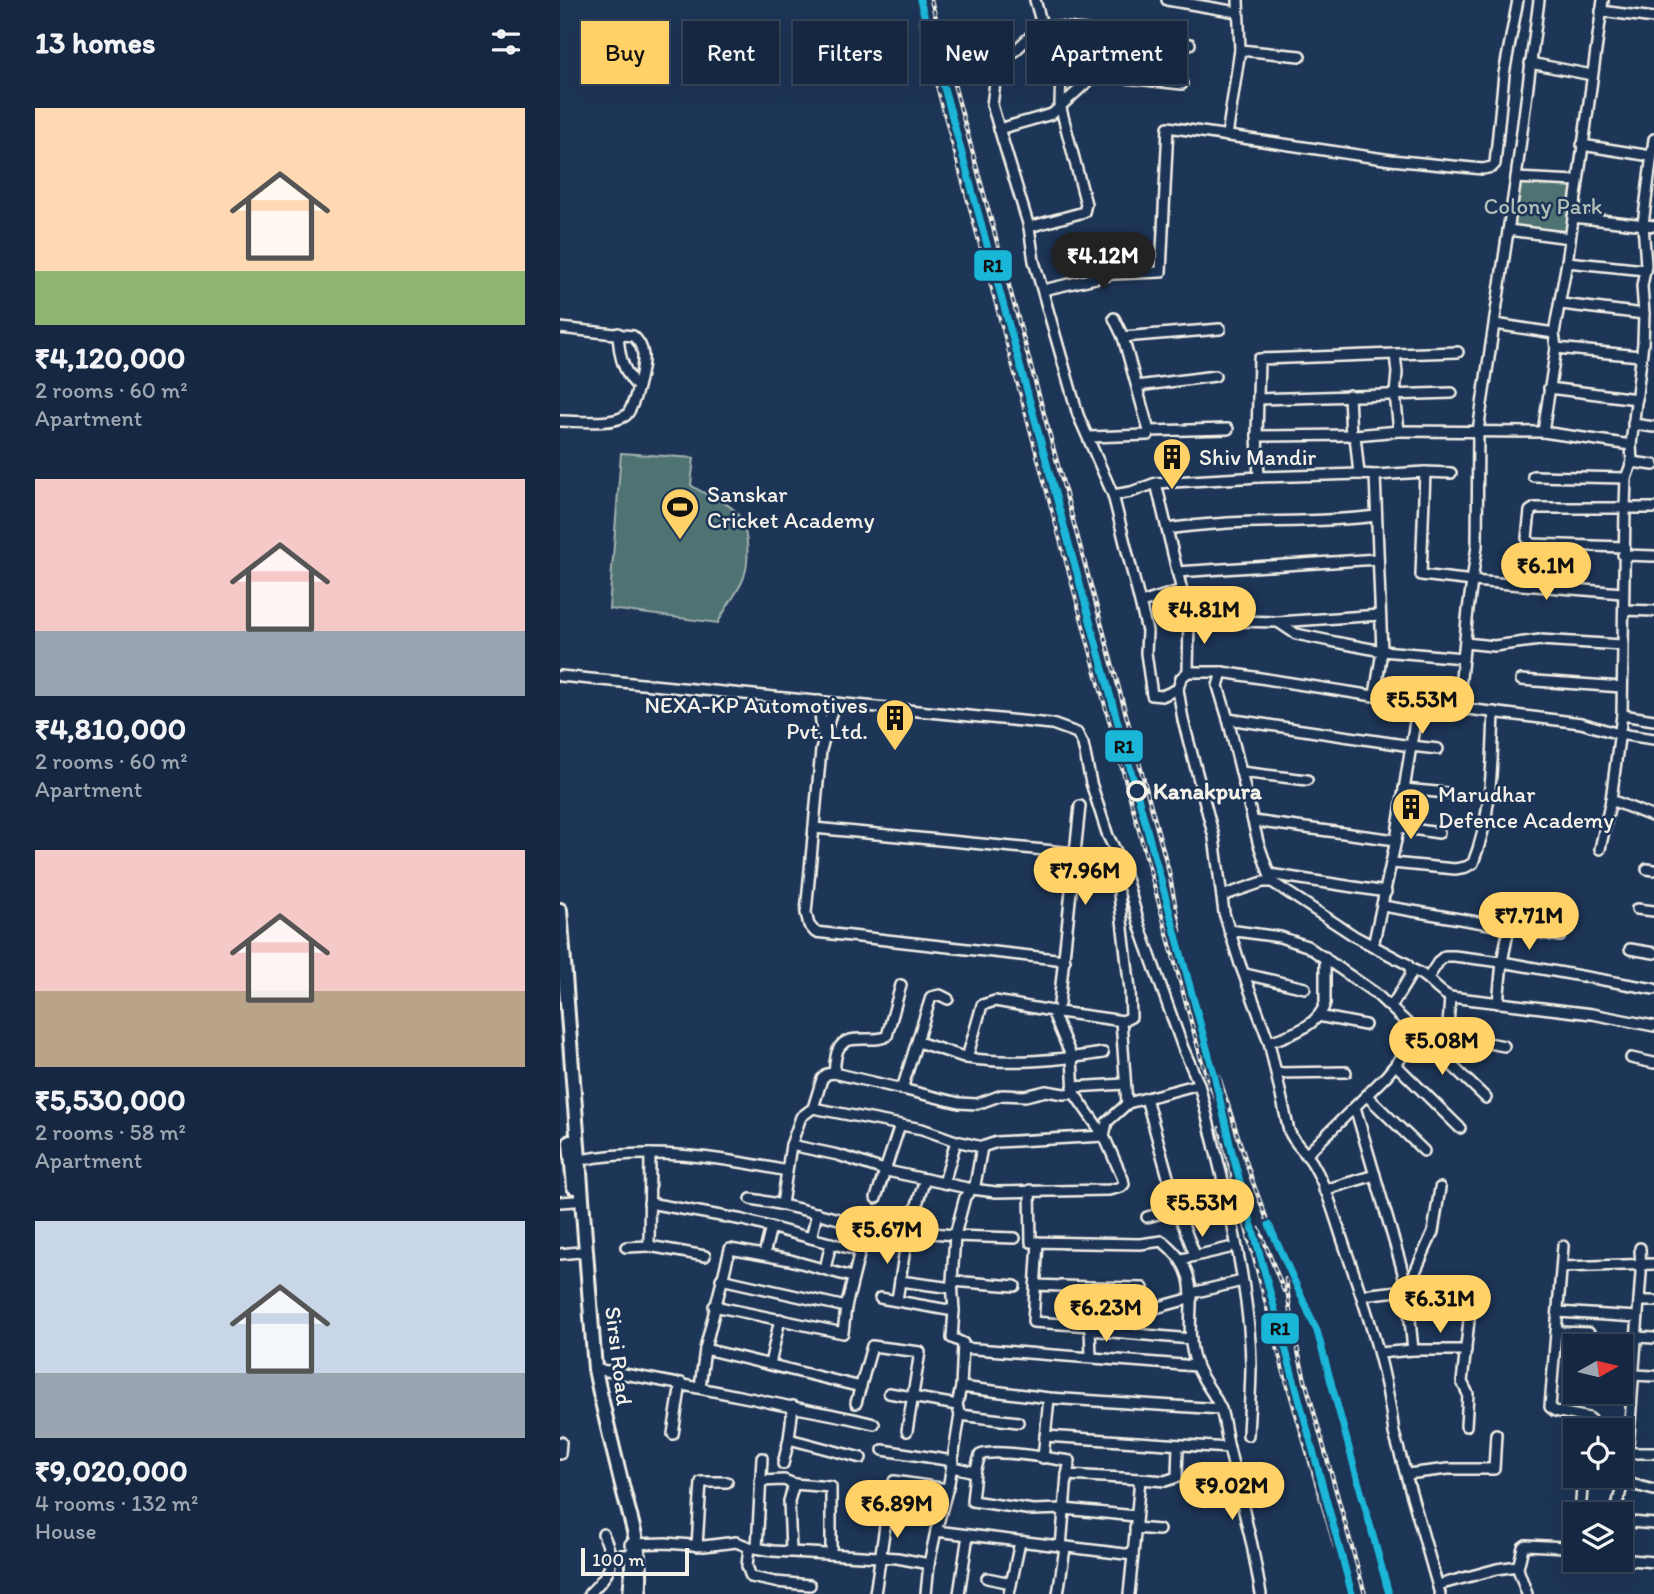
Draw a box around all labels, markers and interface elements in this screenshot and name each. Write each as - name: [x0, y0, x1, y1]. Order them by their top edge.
- chip: Buy: [581, 21, 669, 84]
- chip: Rent: [683, 21, 779, 84]
- chip: Filters: [793, 21, 907, 84]
- chip: New: [921, 21, 1013, 84]
- chip: Apartment: [1027, 21, 1187, 84]
- icon: filters: [487, 23, 525, 61]
- text: 13 homes: [35, 24, 155, 61]
- icon: home: [217, 153, 343, 279]
- park label: Colony Park: [1483, 192, 1603, 220]
- pin: ₹4.12M: [1046, 232, 1160, 292]
- text: ₹4.12M: [1067, 241, 1139, 269]
- line badge: R1: [973, 249, 1013, 282]
- text: R1: [983, 254, 1003, 277]
- text: ₹4,120,000: [35, 339, 186, 376]
- text: 2 rooms · 60 m²: [35, 376, 188, 404]
- text: Apartment: [35, 404, 142, 432]
- building icon: Shiv Mandir: [1151, 436, 1193, 491]
- place label: Shiv Mandir: [1199, 443, 1316, 471]
- place label: Sanskar Cricket Academy: [707, 480, 875, 534]
- sports icon: Sanskar Cricket Academy: [659, 486, 701, 541]
- icon: home: [217, 524, 343, 650]
- pin: ₹6.1M: [1497, 542, 1595, 602]
- text: ₹6.1M: [1517, 551, 1575, 579]
- pin: ₹4.81M: [1147, 586, 1261, 646]
- text: ₹4.81M: [1168, 595, 1240, 623]
- pin: ₹5.53M: [1365, 676, 1479, 736]
- text: ₹5.53M: [1386, 685, 1458, 713]
- place label: NEXA-KP Automotives Pvt. Ltd.: [644, 691, 868, 745]
- building icon: NEXA-KP Automotives Pvt. Ltd.: [874, 697, 916, 752]
- text: ₹4,810,000: [35, 710, 186, 747]
- line badge: R1: [1104, 729, 1144, 763]
- text: R1: [1114, 735, 1134, 758]
- text: 2 rooms · 60 m²: [35, 747, 188, 775]
- text: Apartment: [35, 775, 142, 803]
- place label: Kanakpura: [1153, 777, 1263, 805]
- place label: Marudhar Defence Academy: [1438, 780, 1614, 834]
- marker: Kanakpura: [1127, 781, 1147, 801]
- building icon: Marudhar Defence Academy: [1390, 786, 1432, 841]
- pin: ₹7.96M: [1028, 848, 1142, 907]
- text: ₹7.96M: [1050, 856, 1120, 884]
- pin: ₹7.71M: [1472, 892, 1586, 952]
- icon: home: [217, 895, 343, 1021]
- text: ₹7.71M: [1495, 901, 1563, 929]
- pin: ₹5.08M: [1385, 1018, 1499, 1077]
- text: ₹5.08M: [1405, 1026, 1479, 1054]
- text: ₹5,530,000: [35, 1081, 186, 1118]
- text: 2 rooms · 58 m²: [35, 1118, 186, 1146]
- text: Apartment: [35, 1146, 142, 1174]
- pin: ₹5.53M: [1145, 1180, 1259, 1239]
- text: ₹5.53M: [1166, 1188, 1238, 1216]
- pin: ₹5.67M: [830, 1206, 944, 1266]
- text: ₹5.67M: [852, 1215, 922, 1243]
- icon: home: [217, 1266, 343, 1392]
- pin: ₹6.31M: [1383, 1276, 1497, 1335]
- pin: ₹6.23M: [1049, 1284, 1163, 1344]
- text: ₹6.31M: [1405, 1284, 1475, 1312]
- text: ₹6.23M: [1070, 1293, 1142, 1321]
- street label: Sirsi Road: [599, 1305, 639, 1408]
- line badge: R1: [1260, 1312, 1300, 1345]
- text: R1: [1270, 1317, 1290, 1340]
- north arrow: [1563, 1334, 1633, 1404]
- map controls: [1563, 1334, 1633, 1572]
- button: locate: [1563, 1418, 1633, 1488]
- text: ₹9,020,000: [35, 1452, 188, 1489]
- pin: ₹9.02M: [1175, 1462, 1289, 1522]
- text: ₹9.02M: [1195, 1471, 1269, 1499]
- pin: ₹6.89M: [840, 1480, 954, 1540]
- text: 4 rooms · 132 m²: [35, 1489, 198, 1517]
- text: ₹6.89M: [861, 1489, 933, 1517]
- button: layers: [1563, 1502, 1633, 1572]
- text: House: [35, 1517, 97, 1545]
- scale bar: [581, 1545, 690, 1577]
- text: 100 m: [592, 1548, 644, 1571]

